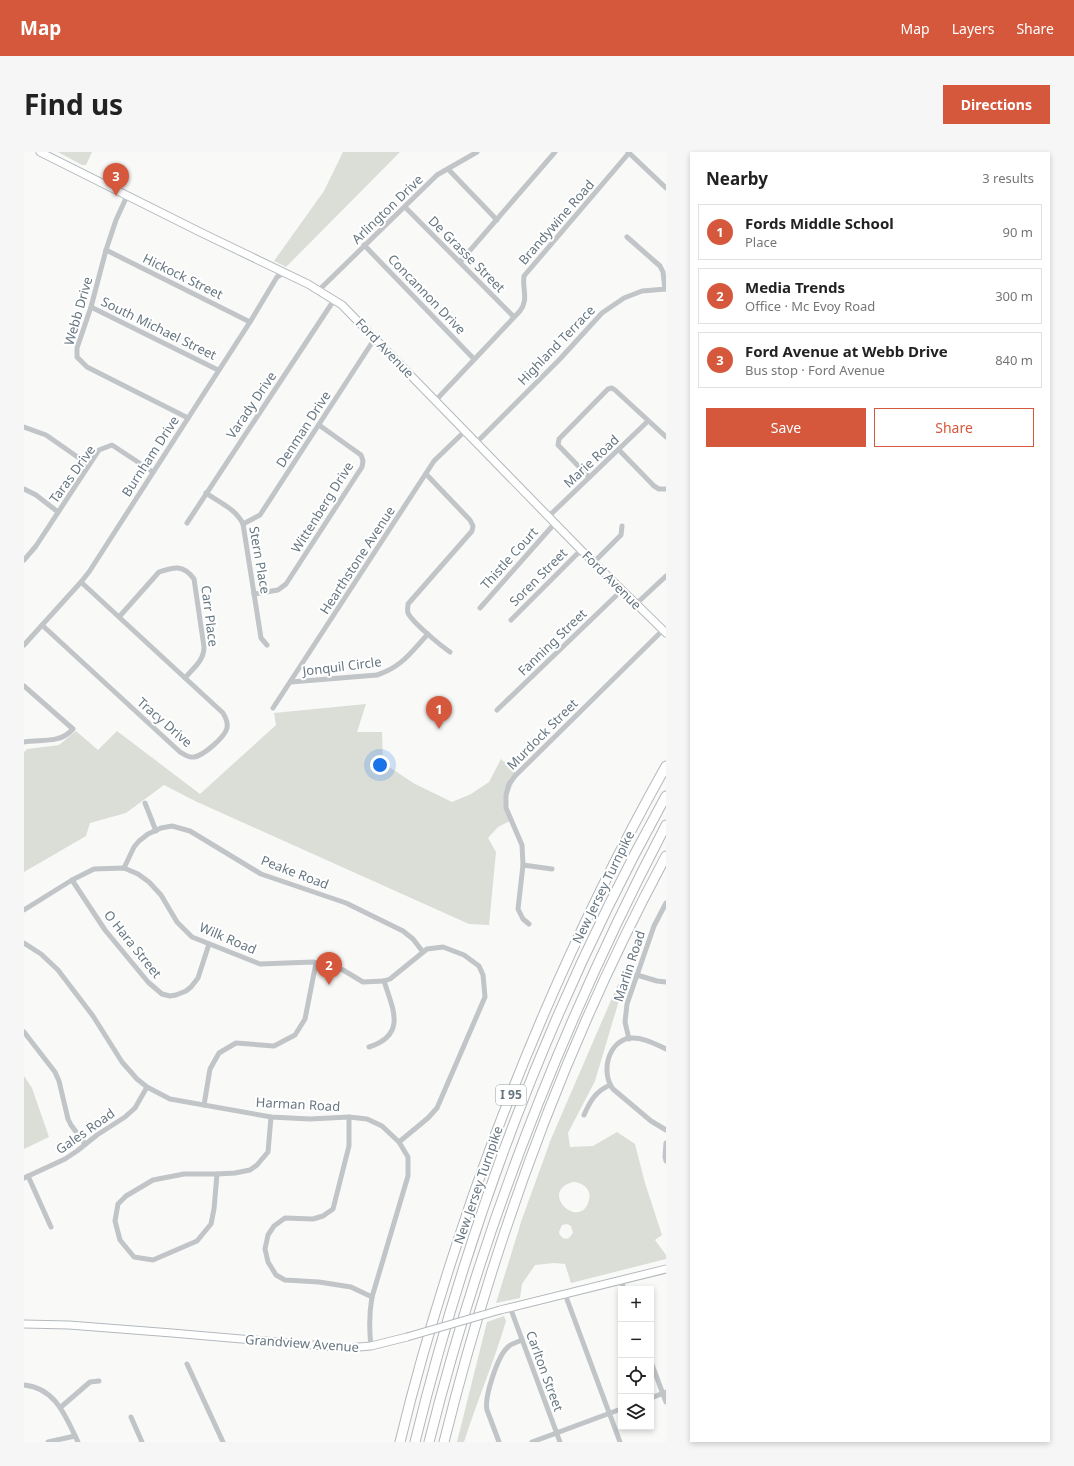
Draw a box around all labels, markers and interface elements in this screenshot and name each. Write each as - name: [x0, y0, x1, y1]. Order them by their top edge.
- text: Map: [20, 15, 61, 41]
- text: Map: [901, 19, 930, 38]
- text: Layers: [952, 19, 994, 38]
- text: Share: [1016, 19, 1054, 38]
- text: Find us: [24, 85, 123, 123]
- button: Directions: [943, 85, 1050, 124]
- pin: 3: [103, 163, 129, 196]
- text: Nearby: [706, 167, 768, 190]
- text: 3 results: [982, 169, 1034, 187]
- street label: Arlington Drive: [347, 170, 427, 248]
- street label: Brandywine Road: [514, 176, 598, 268]
- street label: De Grasse Street: [425, 212, 509, 296]
- text: Fords Middle School: [745, 213, 894, 233]
- text: 1: [716, 223, 724, 241]
- text: 90 m: [1003, 223, 1033, 241]
- text: Place: [745, 233, 777, 251]
- street label: Hickock Street: [140, 249, 226, 303]
- street label: Concannon Drive: [384, 250, 470, 338]
- street label: Webb Drive: [60, 275, 96, 347]
- text: Media Trends: [745, 277, 845, 297]
- text: 2: [716, 287, 724, 305]
- text: 300 m: [995, 287, 1033, 305]
- street label: South Michael Street: [98, 292, 220, 364]
- text: Office · Mc Evoy Road: [745, 297, 875, 315]
- street label: Highland Terrace: [513, 301, 599, 389]
- street label: Ford Avenue: [352, 314, 418, 382]
- text: Ford Avenue at Webb Drive: [745, 341, 948, 361]
- text: 3: [716, 351, 724, 369]
- text: 840 m: [995, 351, 1033, 369]
- text: Bus stop · Ford Avenue: [745, 361, 885, 379]
- street label: Varady Drive: [222, 368, 280, 442]
- street label: Denman Drive: [272, 387, 334, 471]
- button: Save: [706, 408, 866, 447]
- button: Share: [874, 408, 1034, 447]
- street label: Burnham Drive: [117, 412, 183, 500]
- street label: Marie Road: [559, 431, 623, 491]
- street label: Taras Drive: [45, 441, 99, 507]
- street label: Wittenberg Drive: [287, 458, 357, 556]
- street label: Hearthstone Avenue: [315, 502, 399, 618]
- street label: Thistle Court: [476, 523, 542, 593]
- street label: Stern Place: [245, 525, 275, 595]
- street label: Soren Street: [505, 544, 571, 610]
- street label: Ford Avenue: [579, 547, 645, 613]
- street label: Carr Place: [197, 584, 223, 648]
- street label: Fanning Street: [514, 604, 591, 679]
- street label: Jonquil Circle: [300, 652, 382, 680]
- street label: Tracy Drive: [134, 693, 196, 751]
- street label: Murdock Street: [503, 694, 582, 773]
- pin: 1: [426, 696, 452, 729]
- your location: [370, 755, 390, 775]
- street label: New Jersey Turnpike: [568, 827, 638, 947]
- street label: Peake Road: [258, 851, 332, 893]
- street label: O Hara Street: [100, 906, 166, 982]
- street label: Wilk Road: [197, 918, 259, 958]
- street label: Marlin Road: [609, 928, 649, 1004]
- pin: 2: [316, 952, 342, 985]
- road number: I 95: [496, 1085, 526, 1105]
- street label: Harman Road: [255, 1093, 341, 1115]
- street label: Gales Road: [52, 1104, 118, 1158]
- street label: New Jersey Turnpike: [449, 1124, 507, 1246]
- map controls: [618, 1286, 654, 1430]
- button: +: [618, 1286, 654, 1322]
- button: −: [618, 1322, 654, 1358]
- street label: Carlton Street: [522, 1328, 568, 1414]
- street label: Grandview Avenue: [244, 1330, 360, 1356]
- button: locate: [618, 1358, 654, 1394]
- button: layers: [618, 1394, 654, 1430]

